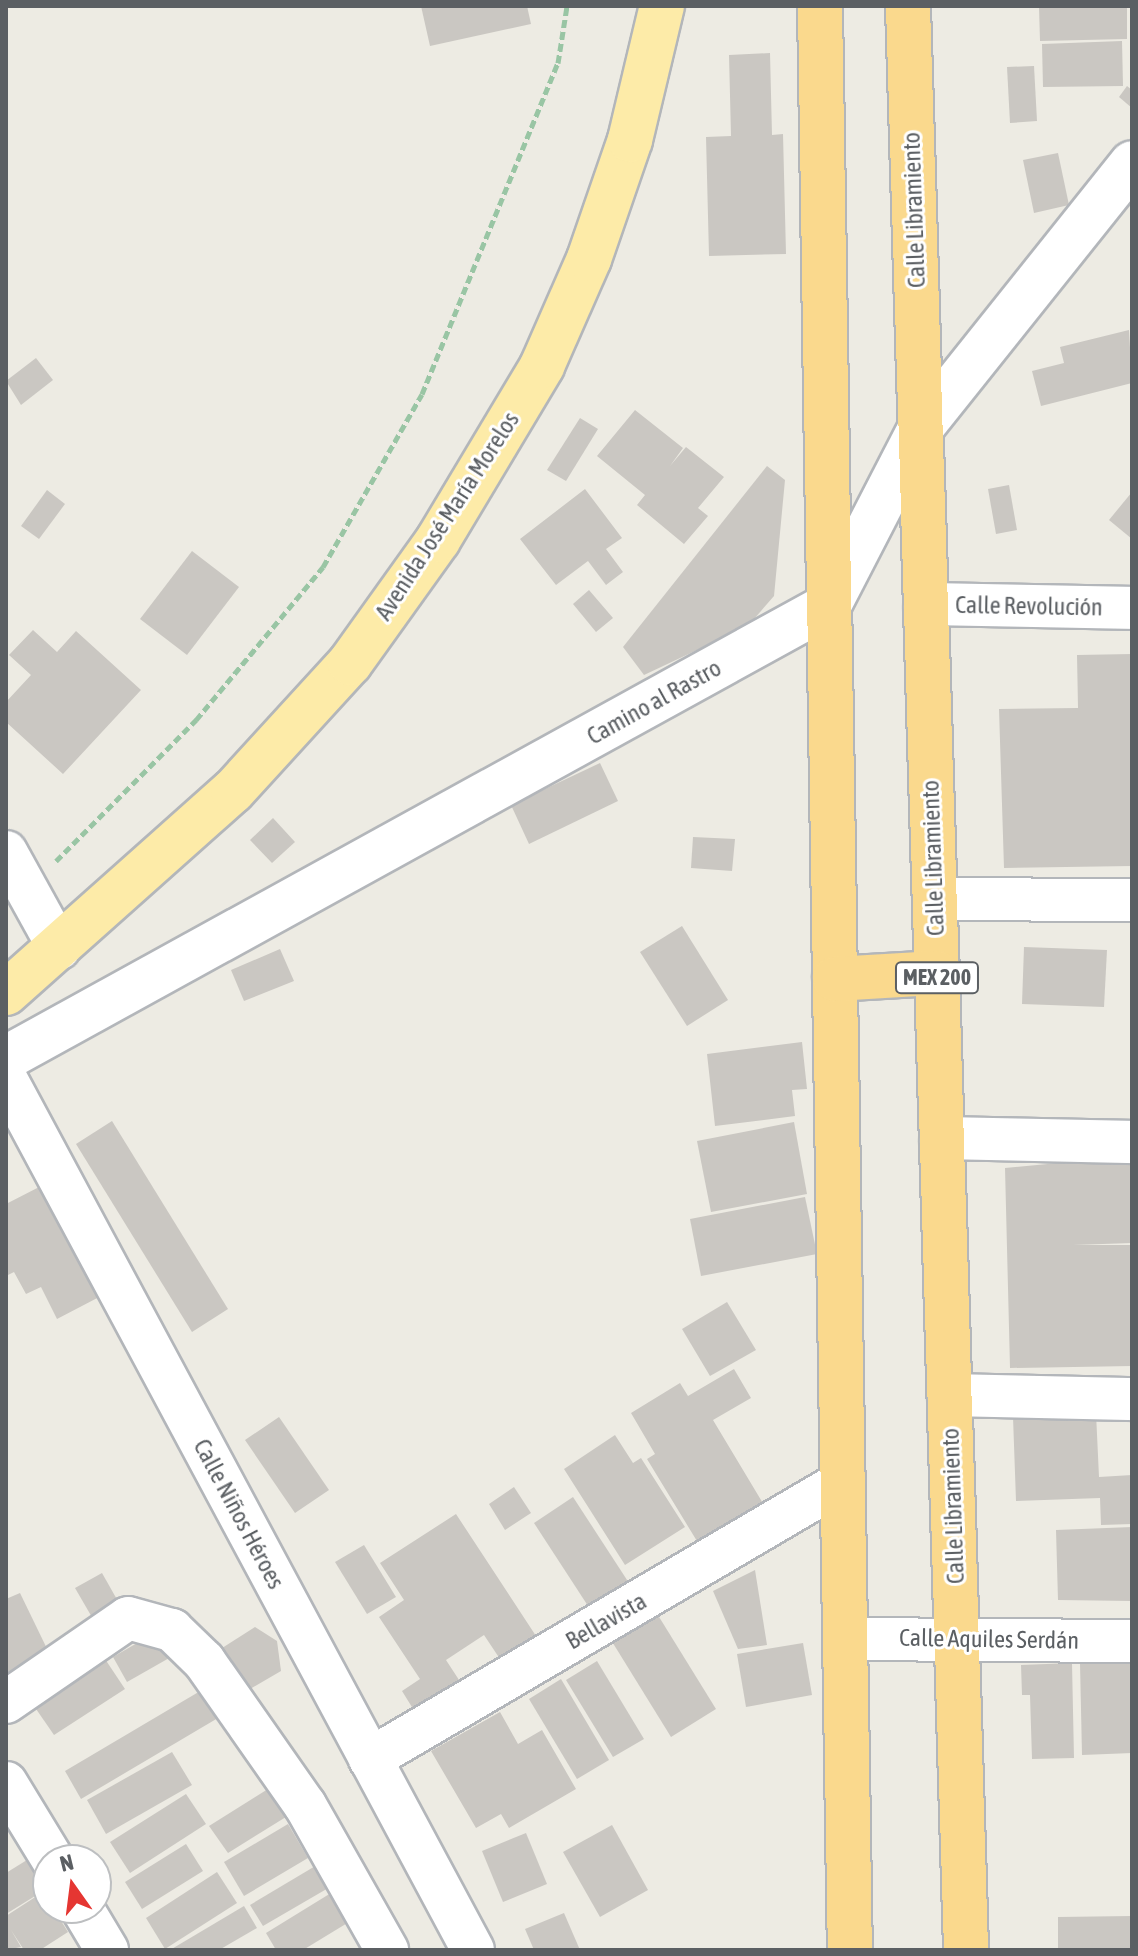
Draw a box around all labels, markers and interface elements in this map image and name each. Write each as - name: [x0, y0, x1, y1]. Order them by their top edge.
- street label: Calle Libramiento: [897, 132, 931, 288]
- street label: Avenida José María Morelos: [369, 407, 525, 625]
- street label: Calle Revolución: [955, 590, 1103, 622]
- street label: Camino al Rastro: [582, 653, 726, 751]
- street label: Calle Libramiento: [916, 780, 950, 936]
- road number: MEX 200: [893, 960, 981, 996]
- street label: Calle Libramiento: [936, 1428, 970, 1584]
- street label: Calle Niños Héroes: [187, 1434, 291, 1594]
- street label: Bellavista: [561, 1587, 651, 1655]
- street label: Calle Aquiles Serdán: [899, 1623, 1079, 1655]
- north arrow: [32, 1844, 112, 1924]
- text: N: [57, 1848, 76, 1877]

